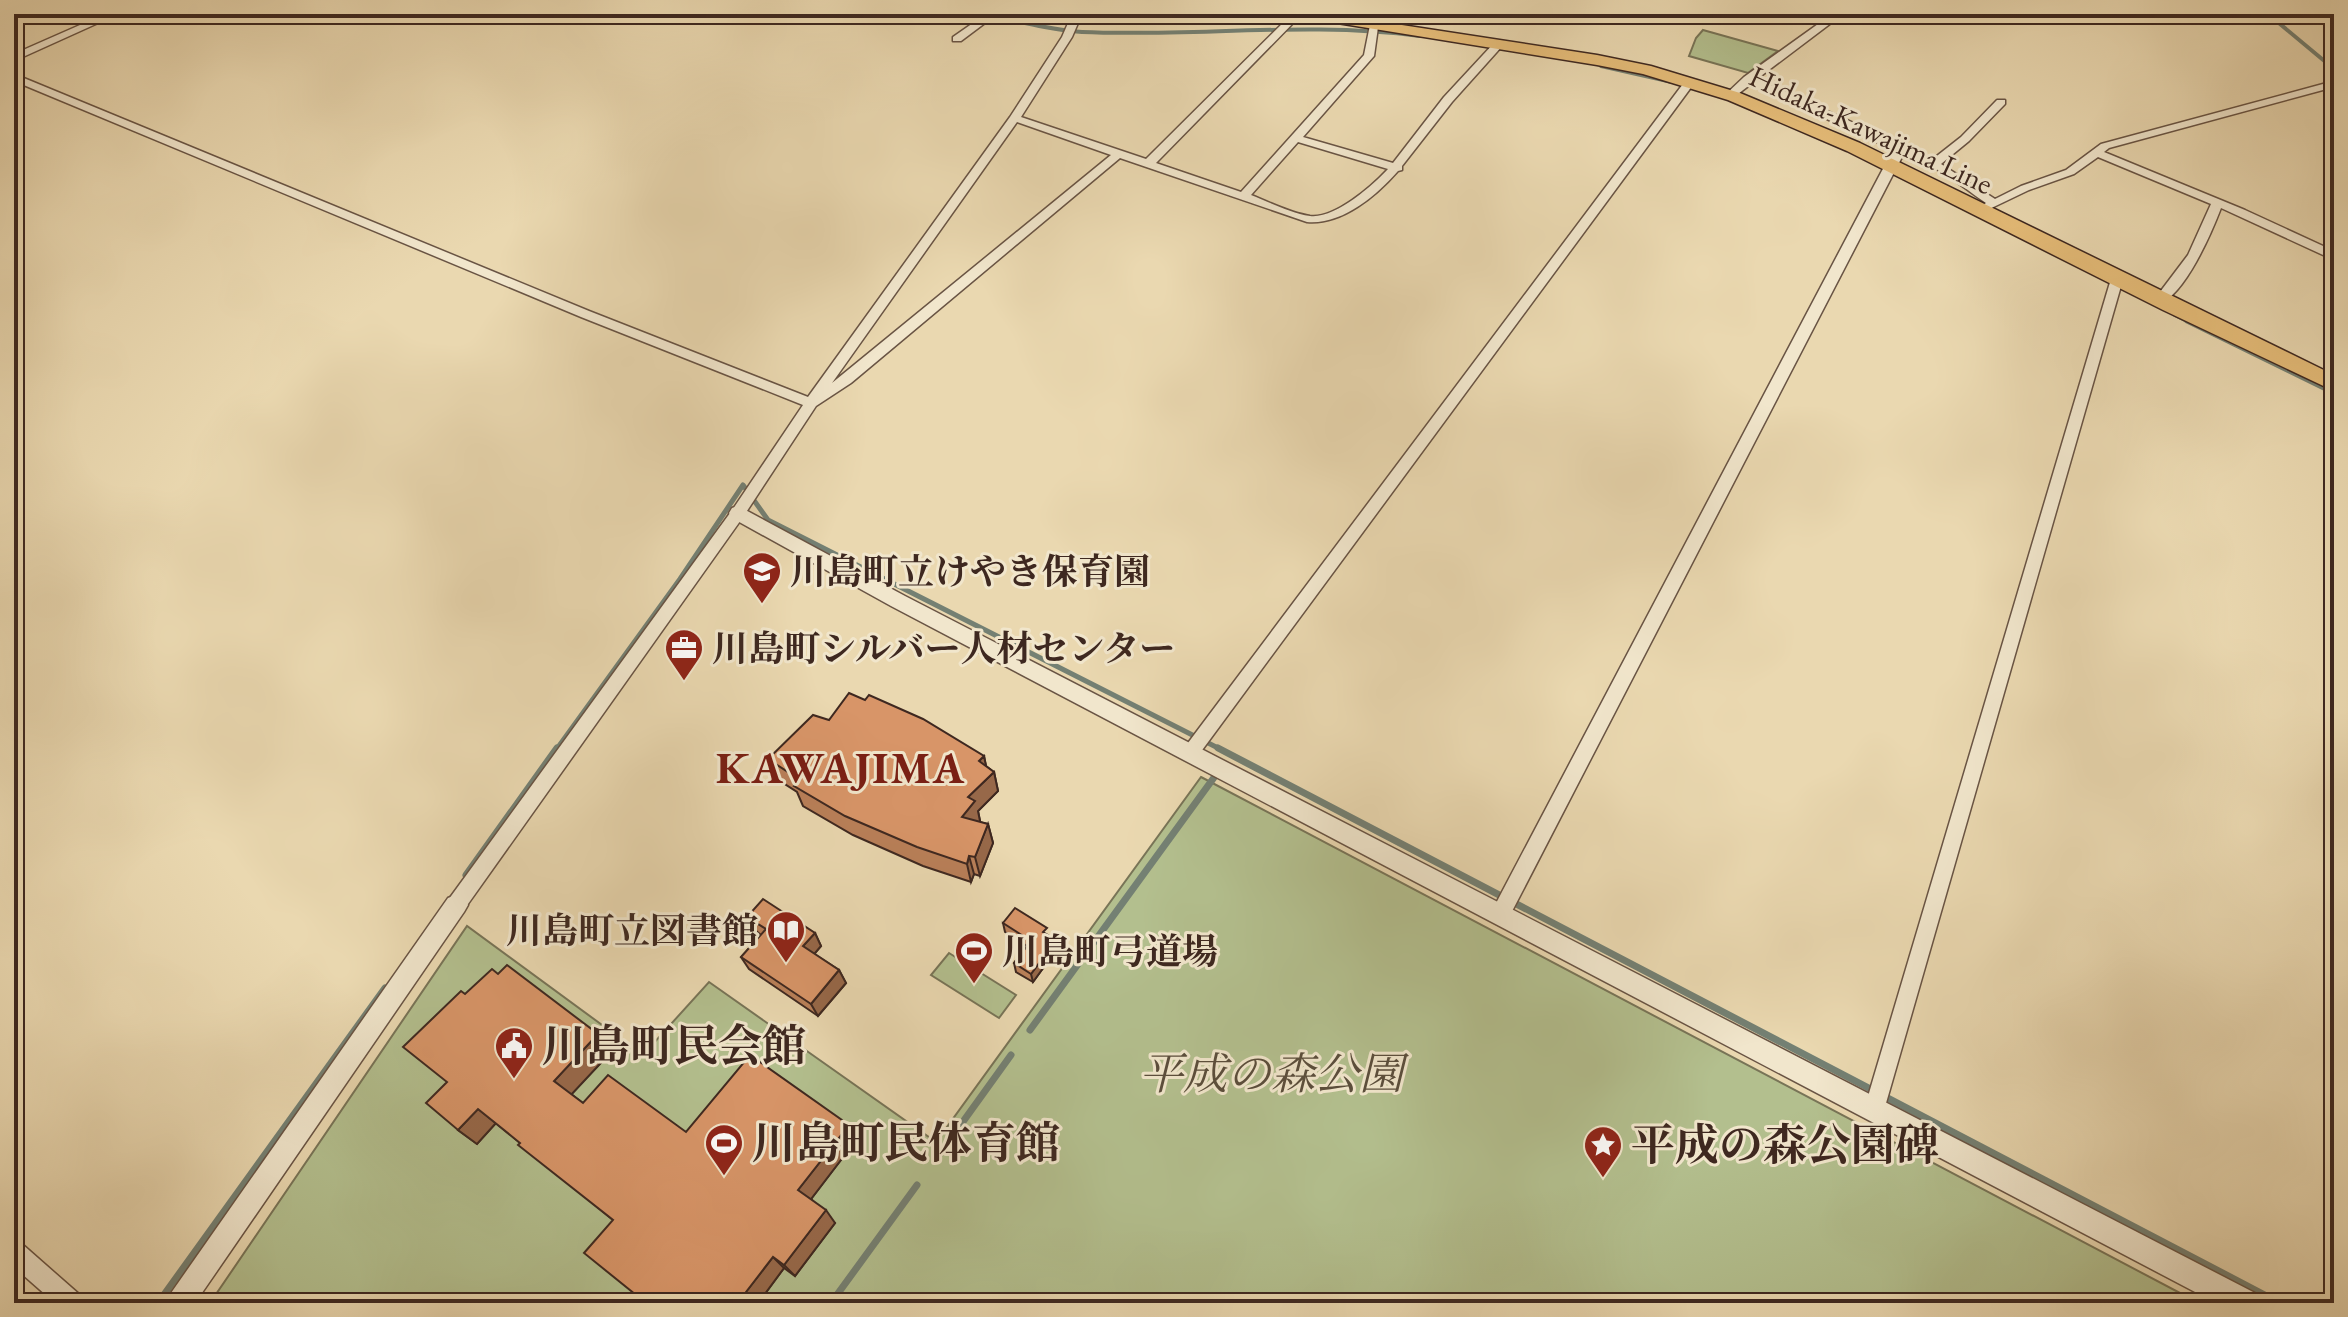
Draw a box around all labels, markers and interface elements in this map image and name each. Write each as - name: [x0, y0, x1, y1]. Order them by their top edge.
- street label: Hidaka-Kawajima Line: [1743, 56, 1999, 203]
- place label: 川島町立けやき保育園: [790, 548, 1150, 595]
- school or university icon: 川島町立けやき保育園: [741, 550, 783, 605]
- place label: 川島町シルバー人材センター: [712, 625, 1175, 672]
- office icon: 川島町シルバー人材センター: [663, 627, 705, 682]
- district label: KAWAJIMA: [716, 739, 966, 796]
- place label: 川島町立図書館: [506, 907, 758, 954]
- library icon: 川島町立図書館: [765, 909, 807, 964]
- place label: 川島町弓道場: [1002, 928, 1218, 975]
- sports icon: 川島町弓道場: [953, 930, 995, 985]
- place label: 川島町民会館: [542, 1017, 806, 1074]
- public building icon: 川島町民会館: [493, 1025, 535, 1080]
- park label: 平成の森公園: [1139, 1045, 1409, 1102]
- place label: 川島町民体育館: [752, 1114, 1060, 1171]
- place label: 平成の森公園碑: [1631, 1116, 1939, 1173]
- sports icon: 川島町民体育館: [703, 1122, 745, 1177]
- place icon: 平成の森公園碑: [1582, 1124, 1624, 1179]

